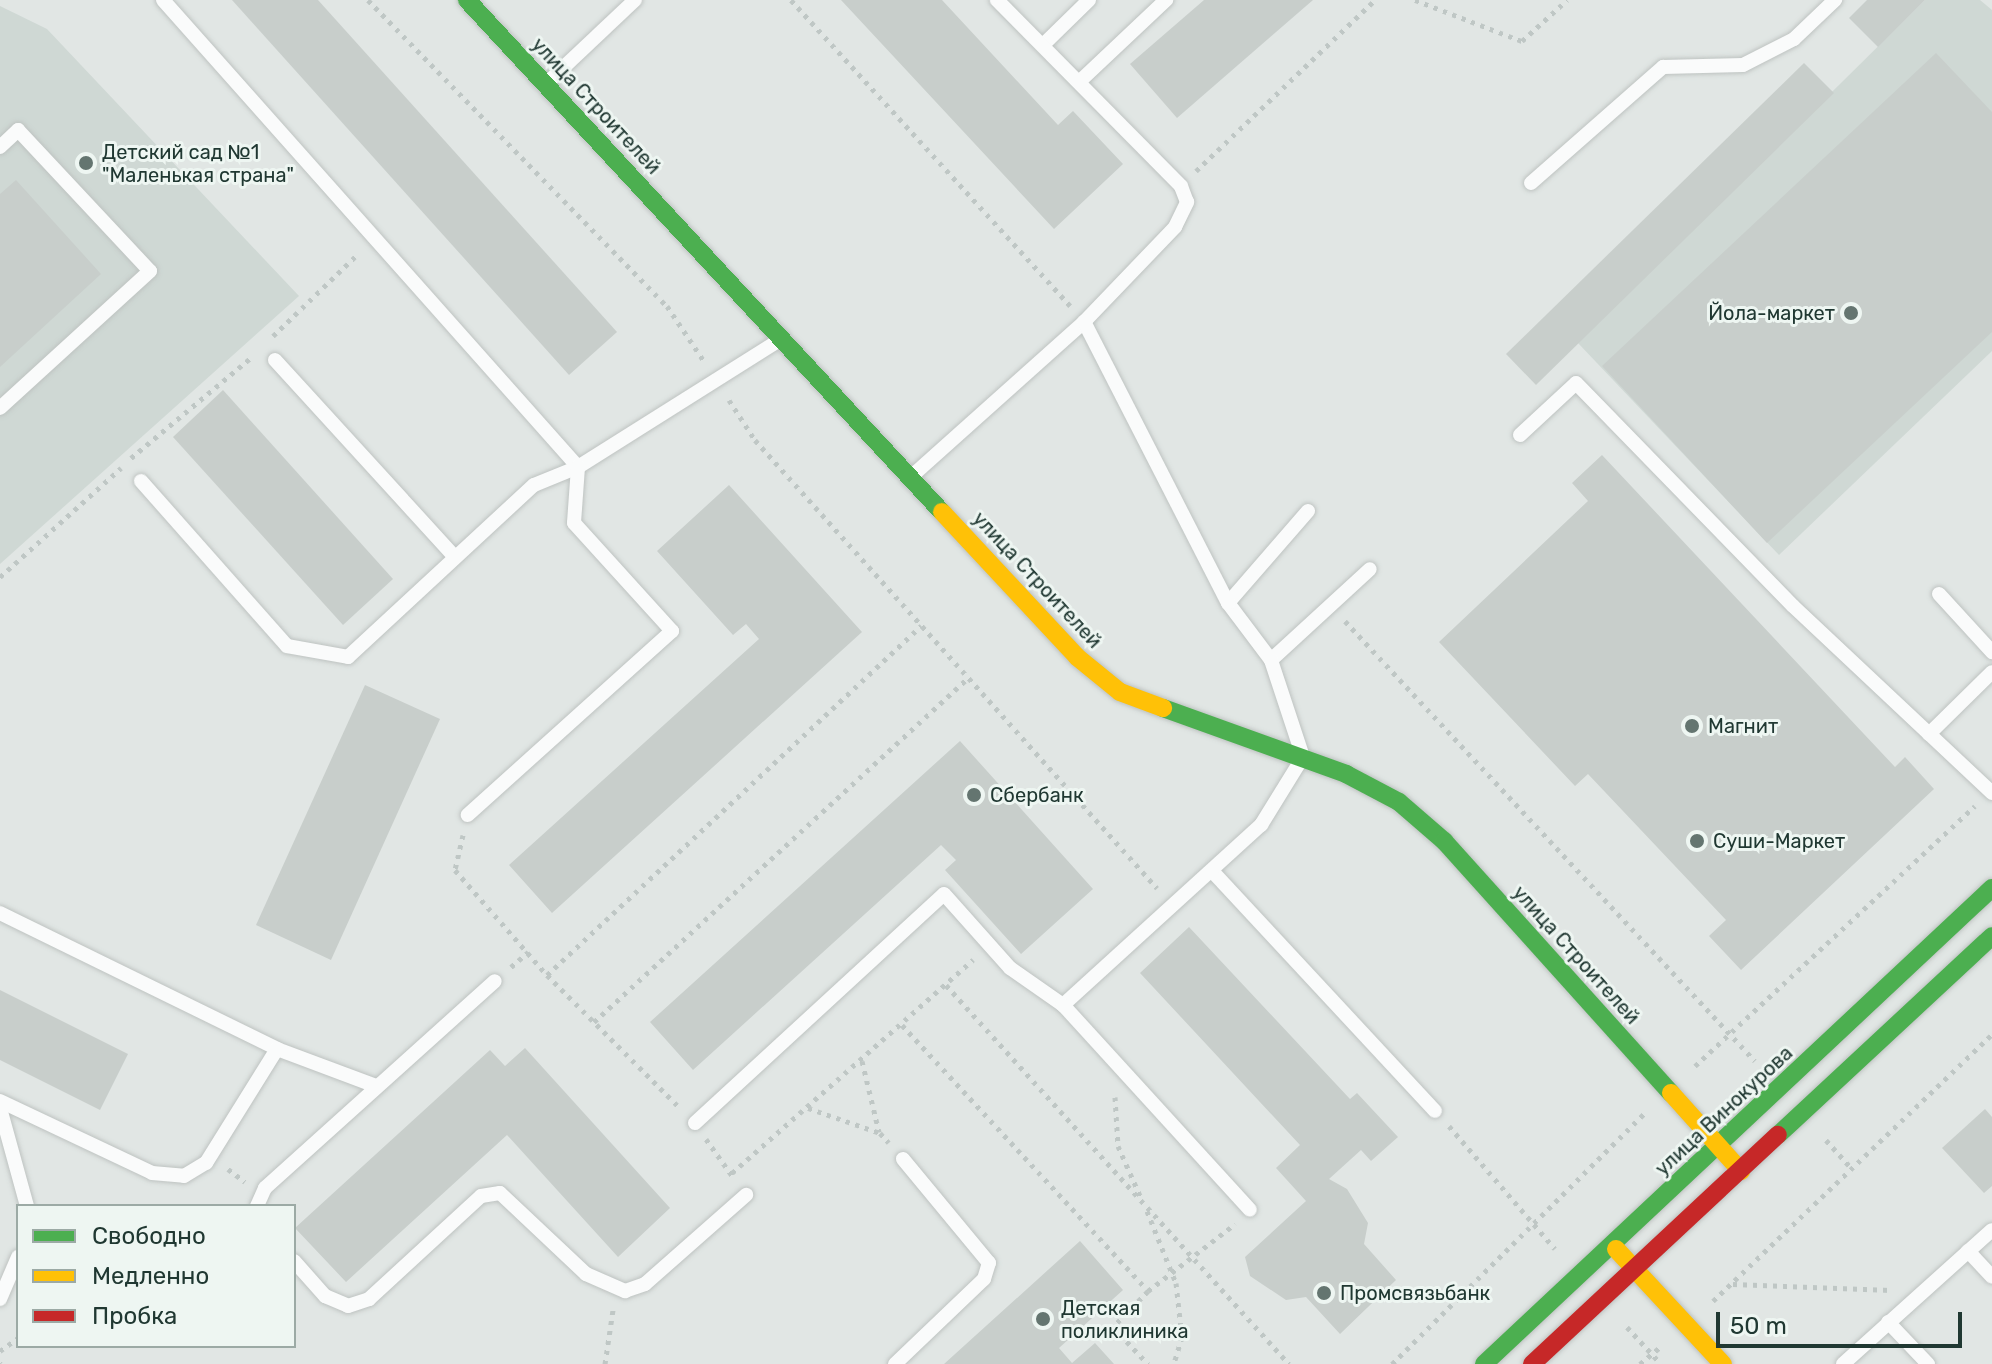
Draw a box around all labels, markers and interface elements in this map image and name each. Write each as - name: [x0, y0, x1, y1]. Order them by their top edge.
- street label: улица Строителей: [527, 33, 665, 179]
- place label: Детский сад №1 "Маленькая страна": [102, 140, 294, 187]
- marker: Детский сад №1 "Маленькая страна": [77, 154, 95, 172]
- place label: Йола-маркет: [1708, 301, 1835, 325]
- marker: Йола-маркет: [1842, 304, 1860, 322]
- street label: улица Строителей: [968, 507, 1106, 653]
- place label: Магнит: [1708, 714, 1778, 738]
- marker: Магнит: [1683, 717, 1701, 735]
- place label: Сбербанк: [990, 783, 1084, 807]
- marker: Сбербанк: [965, 786, 983, 804]
- place label: Суши-Маркет: [1713, 829, 1845, 853]
- marker: Суши-Маркет: [1688, 832, 1706, 850]
- street label: улица Строителей: [1508, 881, 1644, 1029]
- street label: улица Винокурова: [1650, 1041, 1798, 1181]
- legend: [16, 1204, 296, 1348]
- text: Свободно: [92, 1222, 206, 1250]
- text: Медленно: [92, 1262, 209, 1290]
- place label: Промсвязьбанк: [1340, 1281, 1490, 1305]
- marker: Промсвязьбанк: [1315, 1284, 1333, 1302]
- place label: Детская поликлиника: [1061, 1296, 1189, 1343]
- scale bar: [1720, 1296, 1966, 1346]
- text: Пробка: [92, 1302, 177, 1330]
- marker: Детская поликлиника: [1032, 1308, 1054, 1330]
- text: 50 m: [1730, 1312, 1787, 1340]

